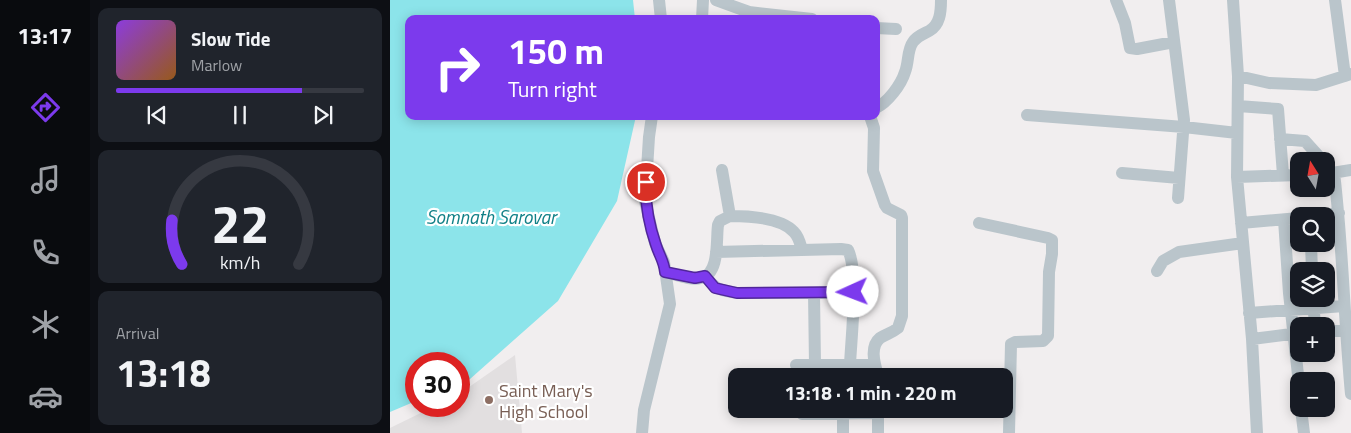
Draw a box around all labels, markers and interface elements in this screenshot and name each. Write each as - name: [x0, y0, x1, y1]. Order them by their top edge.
- text: 13:17: [18, 19, 72, 53]
- text: Slow Tide: [191, 24, 270, 53]
- text: 150 m: [508, 24, 604, 78]
- icon: right: [425, 35, 490, 100]
- text: Marlow: [191, 53, 242, 77]
- text: Turn right: [508, 72, 597, 106]
- icon: directions: [28, 90, 63, 125]
- icon: previous: [143, 101, 171, 129]
- icon: pause: [226, 101, 254, 129]
- icon: next: [309, 101, 337, 129]
- north arrow: [1290, 152, 1335, 198]
- map controls: [1290, 152, 1335, 417]
- pin: [625, 161, 667, 203]
- icon: music: [28, 162, 63, 197]
- icon: arrive: [632, 168, 660, 196]
- text: 22: [211, 184, 269, 263]
- water label: Somnath Sarovar: [426, 202, 558, 231]
- button: search: [1290, 207, 1335, 252]
- icon: phone: [28, 235, 63, 270]
- text: km/h: [220, 249, 260, 276]
- button: layers: [1290, 262, 1335, 307]
- position arrow: [826, 265, 878, 317]
- icon: climate: [28, 307, 63, 342]
- button: +: [1290, 317, 1335, 362]
- text: Arrival: [116, 321, 159, 345]
- text: 13:18: [116, 344, 211, 402]
- speed limit sign: 30: [405, 352, 470, 417]
- button: −: [1290, 372, 1335, 417]
- place label: Saint Mary's High School: [499, 377, 593, 425]
- text: 13:18 · 1 min · 220 m: [784, 378, 957, 407]
- icon: car: [28, 379, 63, 414]
- marker: Saint Mary's High School: [483, 394, 495, 406]

